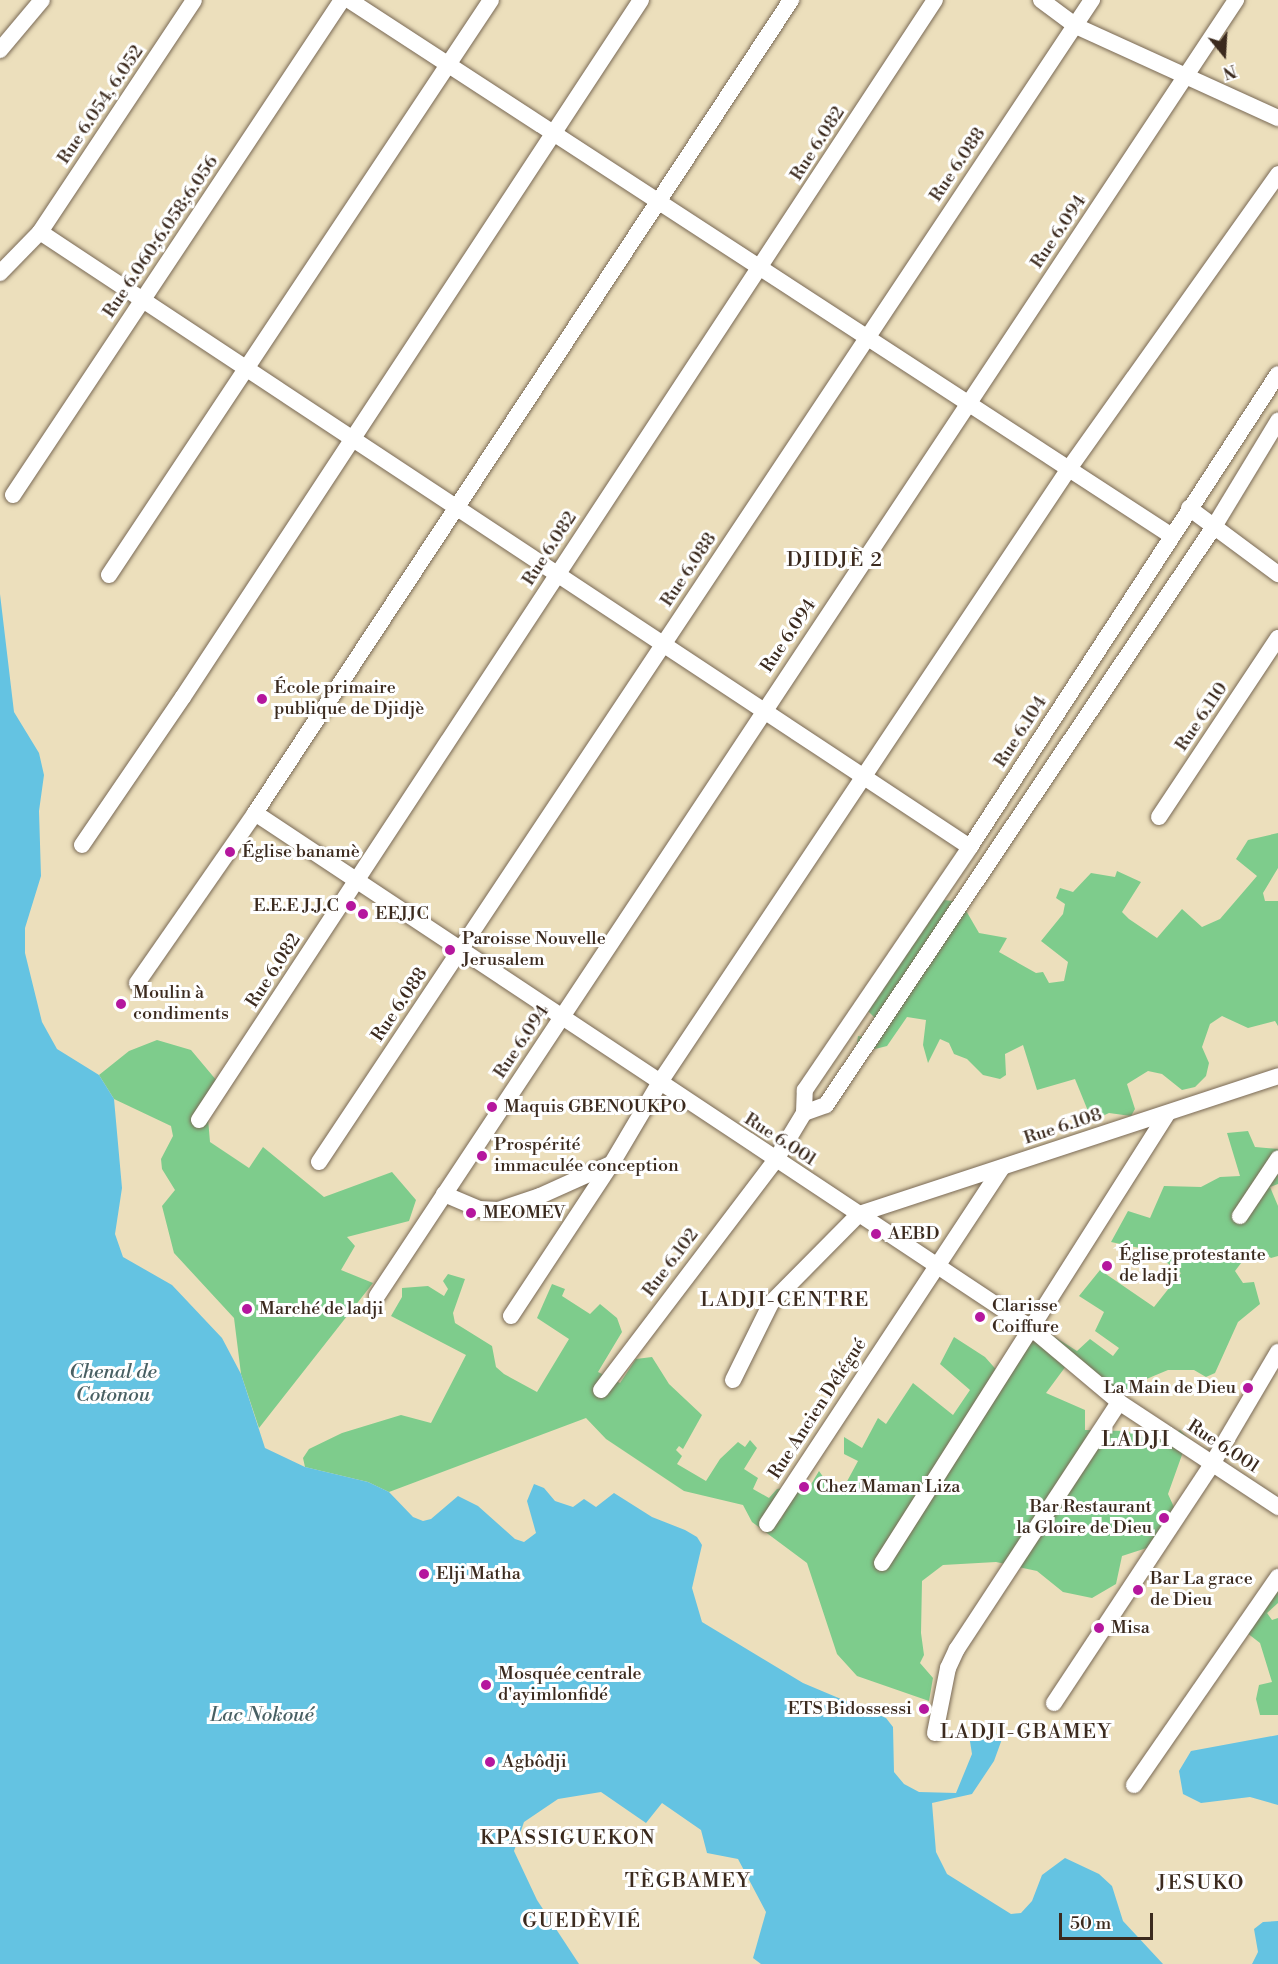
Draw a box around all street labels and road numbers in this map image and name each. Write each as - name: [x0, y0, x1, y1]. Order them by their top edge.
- street label: Rue 6.054, 6.052: [53, 42, 149, 168]
- street label: Rue 6.082: [786, 103, 850, 185]
- street label: Rue 6.088: [925, 124, 991, 206]
- street label: Rue 6.060;6.058;6.056: [99, 152, 223, 322]
- street label: Rue 6.094: [1027, 191, 1091, 273]
- street label: Rue 6.082: [518, 508, 582, 590]
- street label: Rue 6.088: [656, 529, 722, 611]
- street label: Rue 6.094: [757, 595, 821, 677]
- street label: Rue 6.110: [1171, 679, 1233, 755]
- street label: Rue 6.104: [990, 692, 1052, 772]
- street label: Rue 6.082: [242, 930, 306, 1012]
- street label: Rue 6.088: [367, 964, 433, 1046]
- street label: Rue 6.094: [490, 1001, 554, 1083]
- street label: Rue 6.108: [1021, 1104, 1105, 1150]
- street label: Rue 6.001: [740, 1109, 820, 1171]
- street label: Rue 6.102: [638, 1225, 704, 1301]
- street label: Rue Ancien Délégué: [764, 1335, 872, 1483]
- street label: Rue 6.001: [1183, 1416, 1263, 1478]

